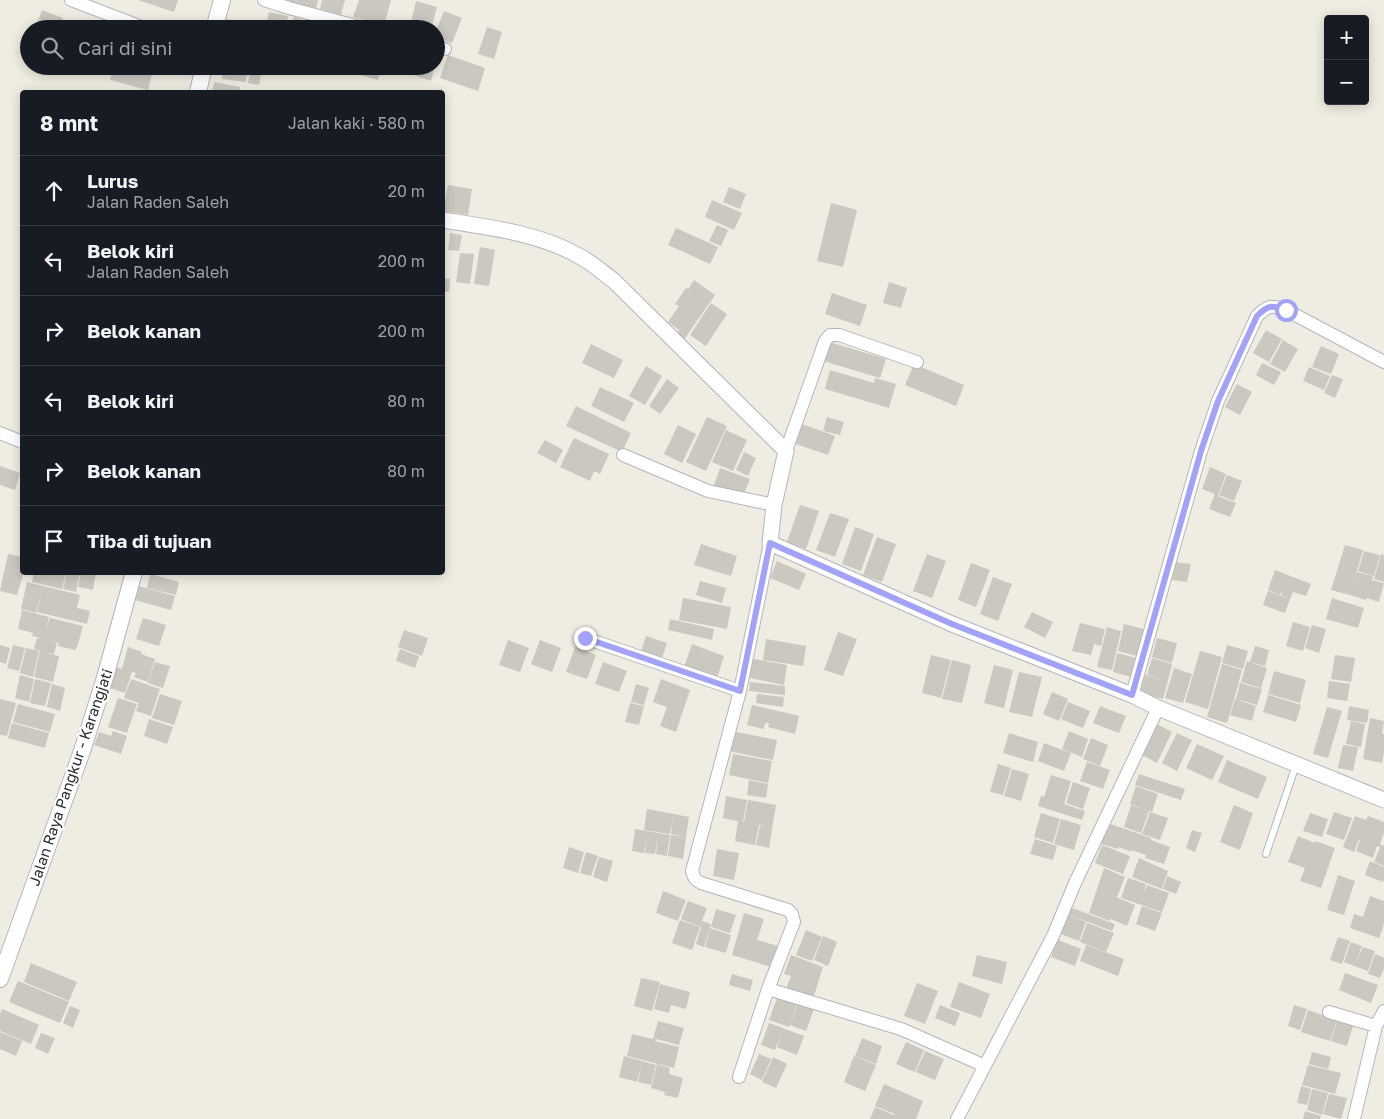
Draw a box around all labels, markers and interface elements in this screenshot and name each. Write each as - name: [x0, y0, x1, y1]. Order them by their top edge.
- map controls: [1324, 15, 1369, 105]
- button: +: [1324, 15, 1369, 60]
- search box: [20, 20, 445, 75]
- icon: search: [38, 34, 66, 62]
- text: Cari di sini: [78, 36, 172, 59]
- button: −: [1324, 60, 1369, 105]
- text: 8 mnt: [40, 110, 98, 136]
- text: Jalan kaki · 580 m: [288, 113, 425, 133]
- text: Lurus: [87, 169, 138, 192]
- icon: ahead: [40, 177, 68, 205]
- text: 20 m: [388, 181, 425, 201]
- text: Jalan Raden Saleh: [87, 192, 229, 212]
- text: Belok kiri: [87, 239, 174, 262]
- icon: left: [40, 247, 68, 275]
- text: 200 m: [378, 251, 425, 271]
- text: Jalan Raden Saleh: [87, 262, 229, 282]
- route start: [1275, 299, 1298, 322]
- icon: right: [40, 317, 68, 345]
- text: Belok kanan: [87, 319, 201, 342]
- text: 200 m: [378, 321, 425, 341]
- icon: left: [40, 387, 68, 415]
- text: Belok kiri: [87, 389, 174, 412]
- text: 80 m: [387, 391, 425, 411]
- icon: right: [40, 457, 68, 485]
- text: Belok kanan: [87, 459, 201, 482]
- text: 80 m: [387, 461, 425, 481]
- icon: arrive: [40, 527, 68, 555]
- text: Tiba di tujuan: [87, 529, 212, 552]
- route end: [574, 627, 597, 650]
- street label: Jalan Raya Pangkur - Karangjati: [24, 666, 116, 888]

